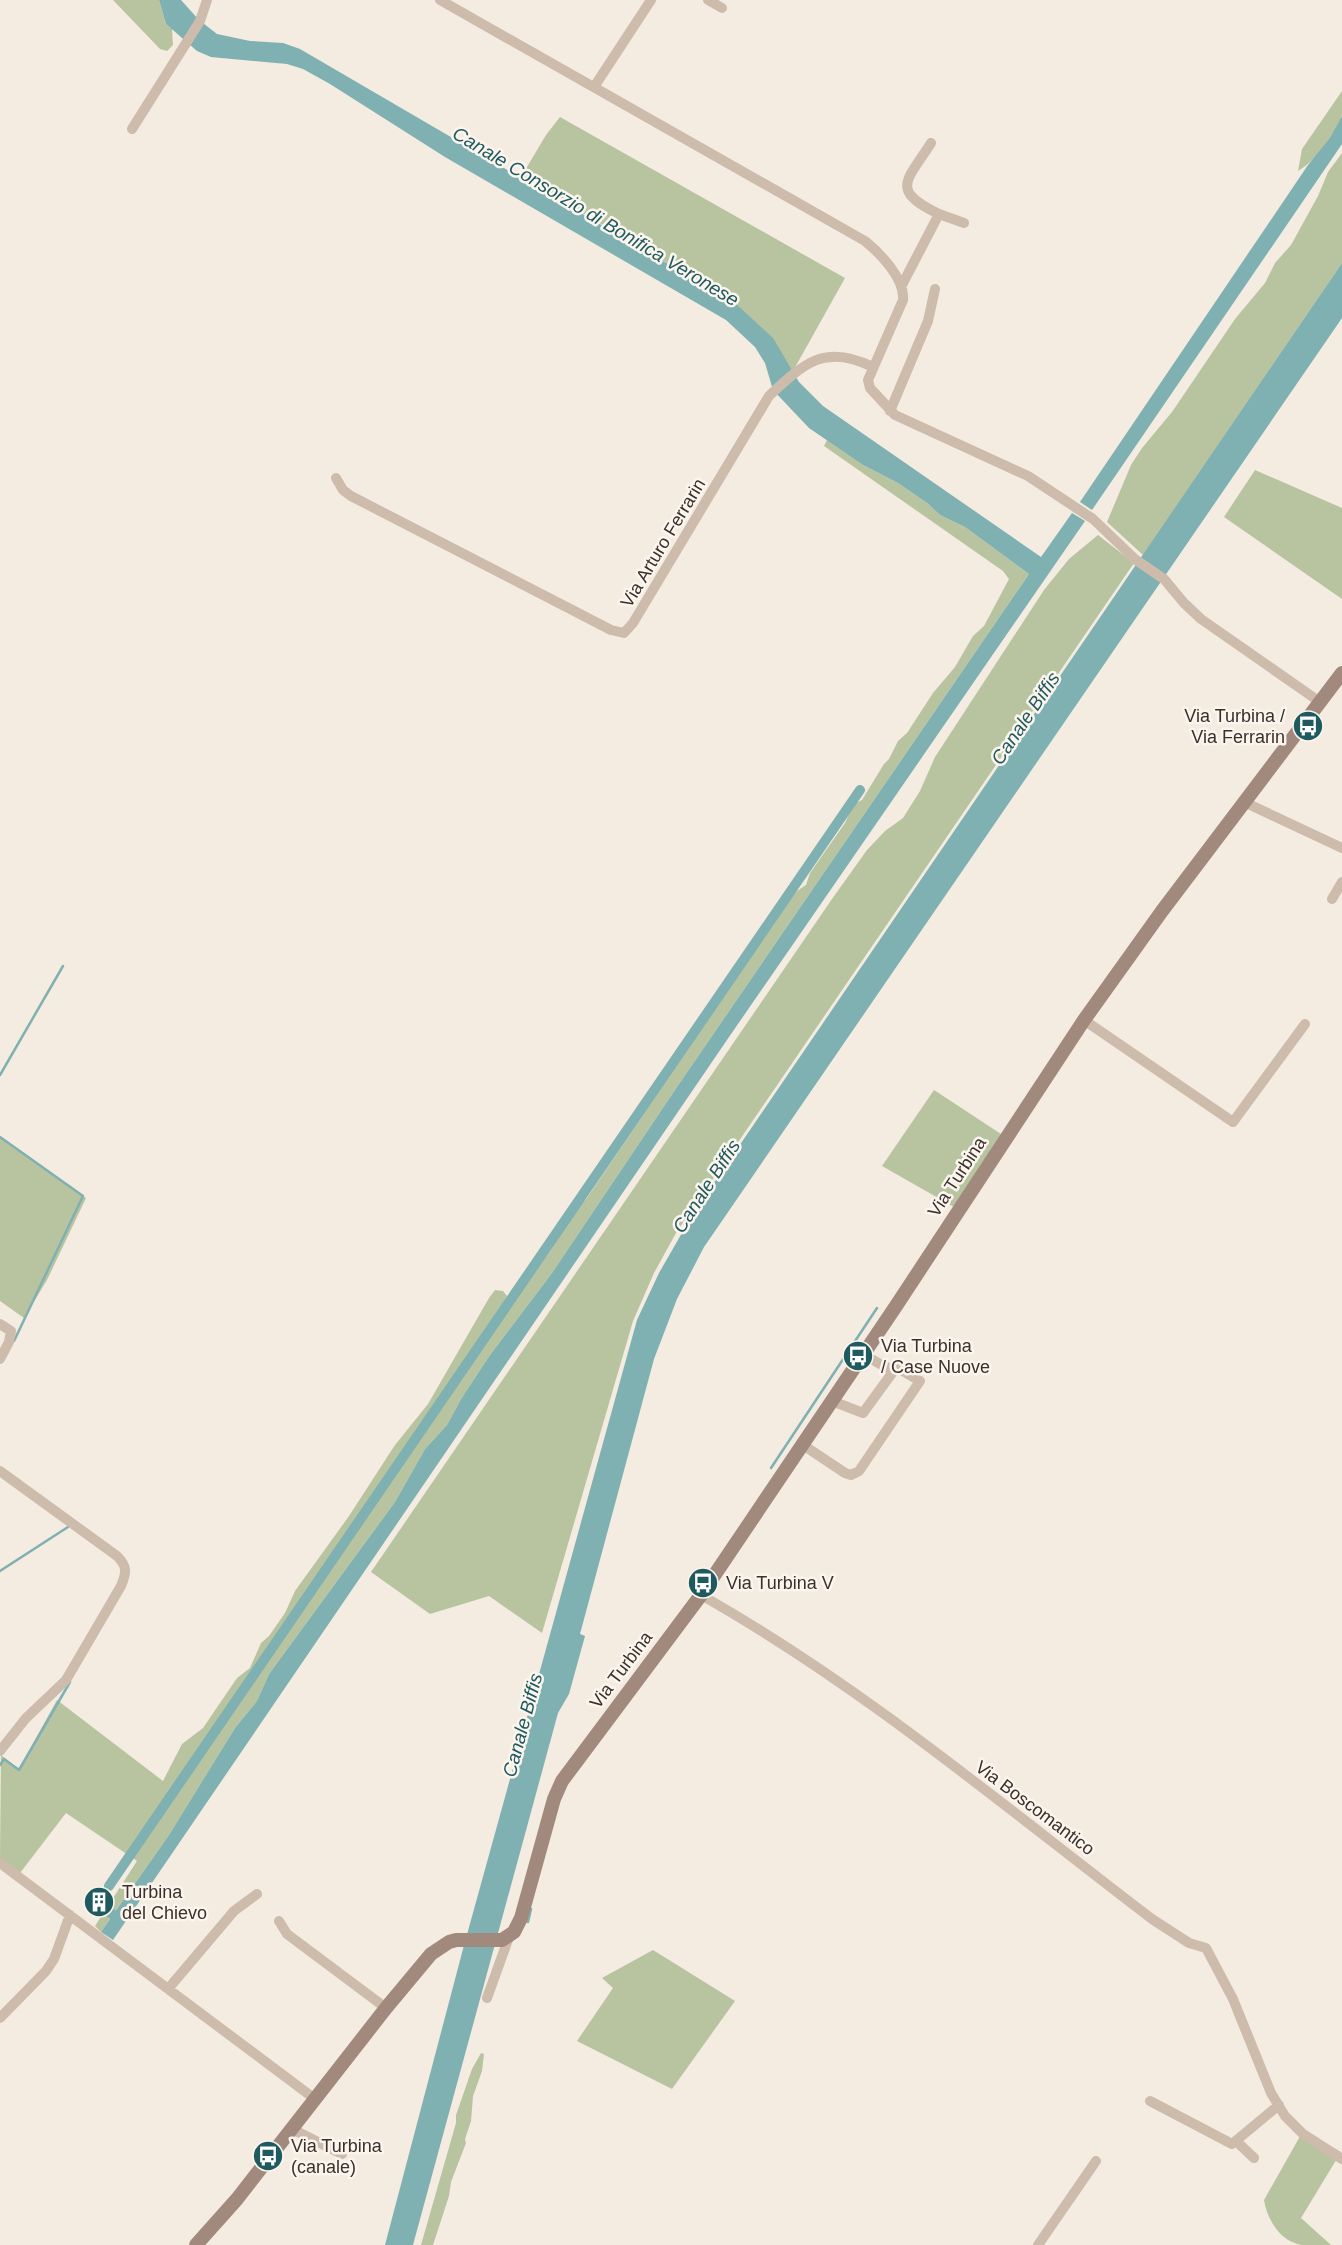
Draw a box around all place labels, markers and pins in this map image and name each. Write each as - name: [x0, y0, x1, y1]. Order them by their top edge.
- place label: Via Turbina / Via Ferrarin: [1184, 706, 1285, 747]
- bus stop icon: Via Turbina / Via Ferrarin: [1291, 709, 1325, 743]
- place label: Via Turbina / Case Nuove: [881, 1336, 990, 1377]
- bus stop icon: Via Turbina / Case Nuove: [841, 1339, 875, 1373]
- bus stop icon: Via Turbina V: [686, 1566, 720, 1600]
- place label: Via Turbina V: [726, 1573, 834, 1593]
- place label: Turbina del Chievo: [122, 1882, 207, 1923]
- building icon: Turbina del Chievo: [82, 1885, 116, 1919]
- place label: Via Turbina (canale): [291, 2136, 383, 2177]
- bus stop icon: Via Turbina (canale): [251, 2139, 285, 2173]

